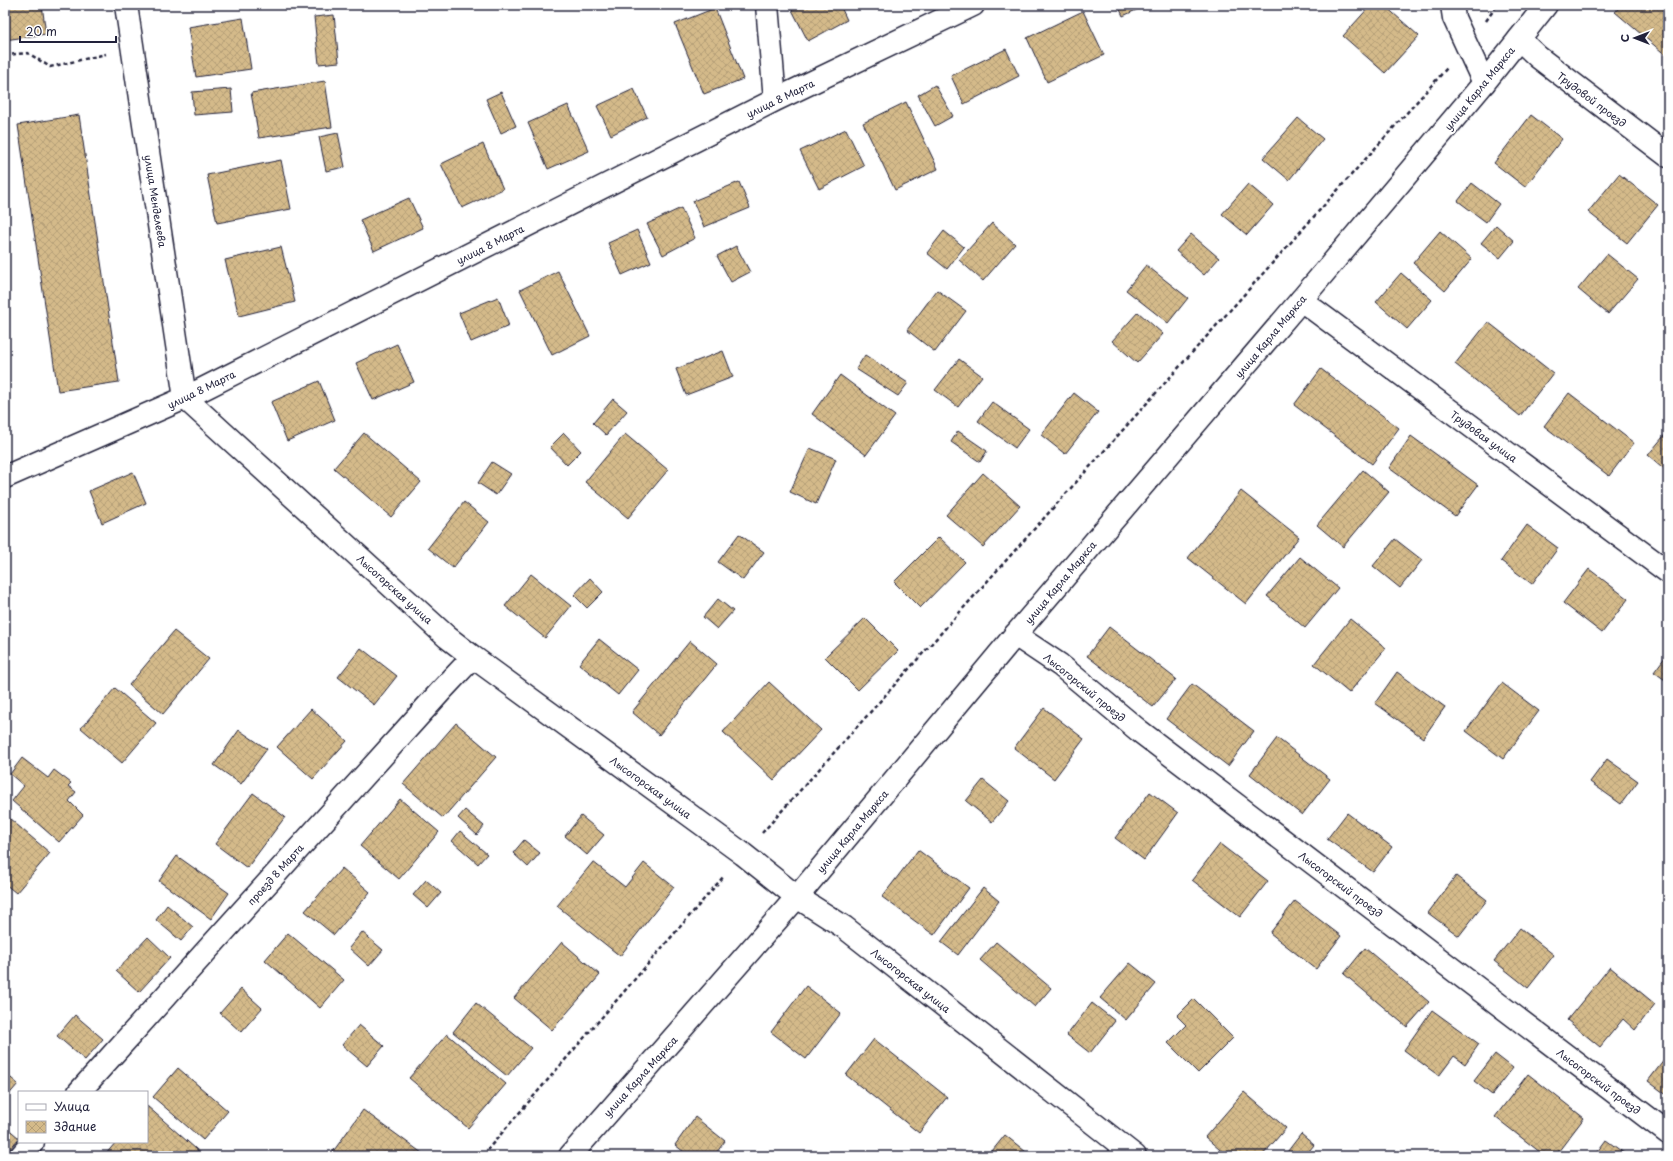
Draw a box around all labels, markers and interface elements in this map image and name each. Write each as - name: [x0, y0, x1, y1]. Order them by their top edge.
- scale bar: [20, 18, 116, 44]
- north arrow: [1615, 18, 1655, 58]
- text: 20 m: [26, 22, 57, 40]
- text: С: [1616, 34, 1633, 42]
- street label: улица Карла Маркса: [1440, 42, 1518, 133]
- street label: Трудовой проезд: [1554, 68, 1630, 131]
- street label: улица 8 Марта: [743, 75, 817, 121]
- street label: улица Менделеева: [141, 154, 171, 249]
- street label: улица 8 Марта: [454, 220, 527, 268]
- street label: улица Карла Маркса: [1231, 291, 1310, 381]
- street label: улица 8 Марта: [164, 366, 238, 412]
- street label: Трудовая улица: [1447, 407, 1521, 467]
- street label: улица Карла Маркса: [1021, 537, 1100, 627]
- street label: Лысогорская улица: [354, 551, 437, 628]
- street label: Лысогорский проезд: [1041, 649, 1129, 725]
- street label: Лысогорская улица: [607, 752, 695, 822]
- street label: улица Карла Маркса: [813, 786, 892, 876]
- street label: проезд 8 Марта: [243, 839, 307, 908]
- street label: Лысогорский проезд: [1296, 847, 1386, 921]
- street label: Лысогорская улица: [868, 944, 954, 1016]
- street label: улица Карла Маркса: [600, 1032, 681, 1120]
- street label: Лысогорский проезд: [1554, 1044, 1644, 1118]
- legend: [18, 1091, 148, 1143]
- text: Улица: [54, 1097, 90, 1115]
- text: Здание: [54, 1117, 96, 1135]

